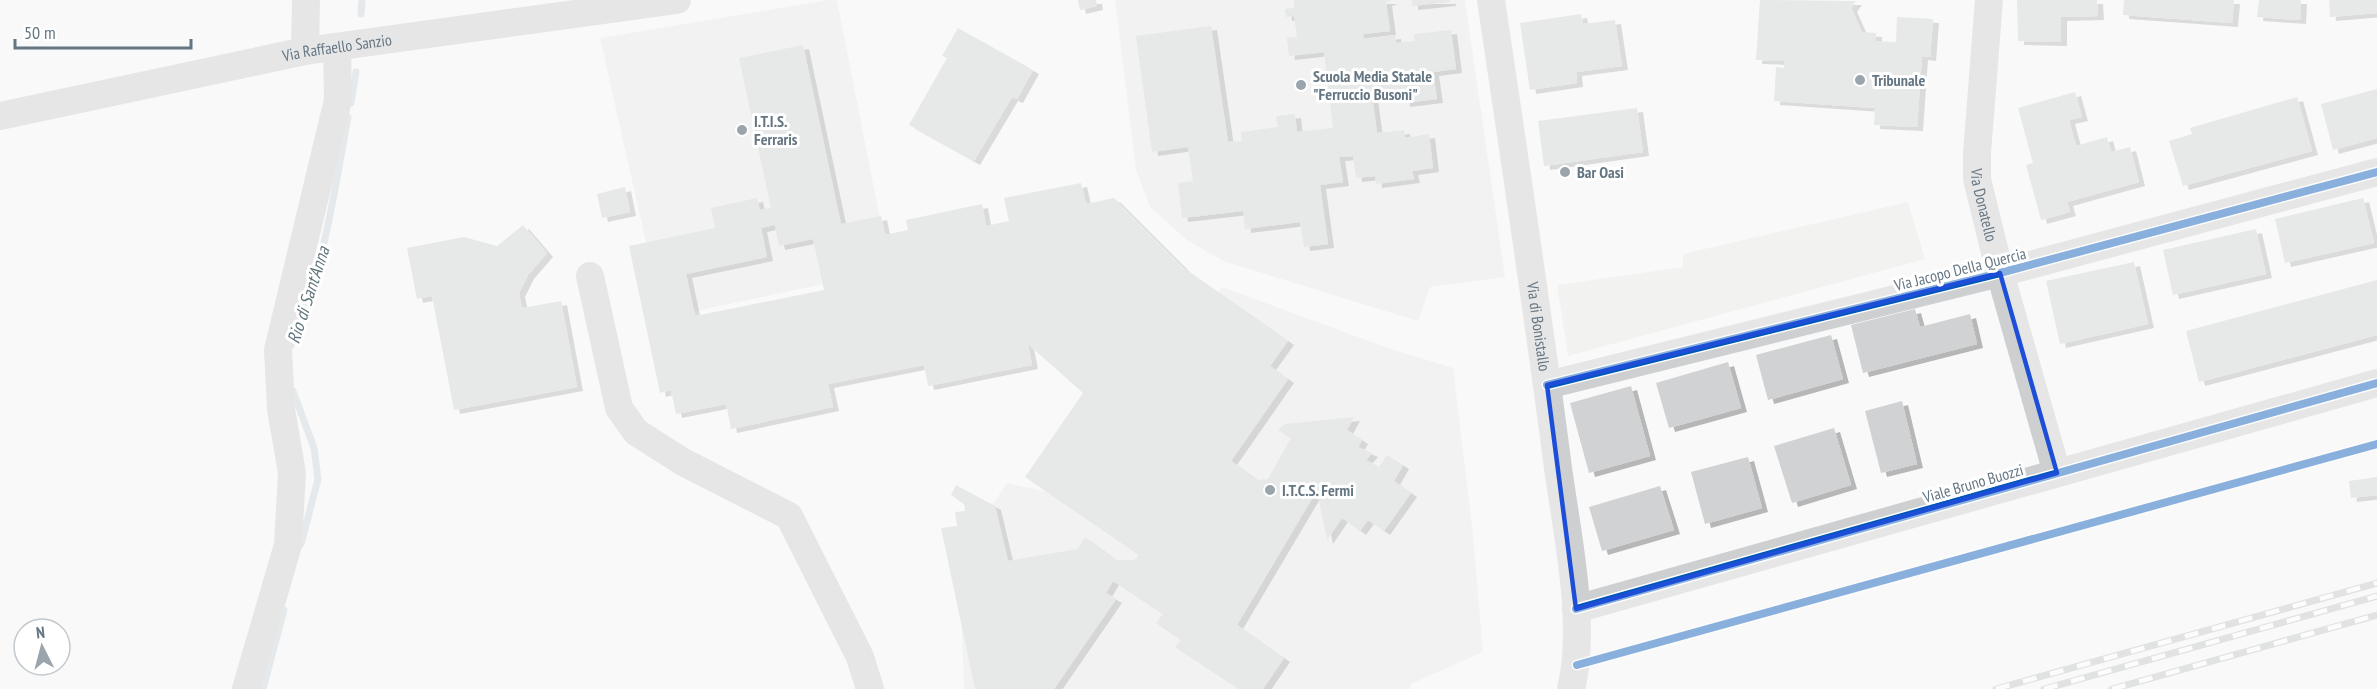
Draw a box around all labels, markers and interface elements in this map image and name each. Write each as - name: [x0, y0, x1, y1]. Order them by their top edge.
- scale bar: [15, 12, 190, 50]
- text: 50 m: [24, 21, 56, 44]
- street label: Via Raffaello Sanzio: [279, 29, 393, 66]
- place label: Scuola Media Statale "Ferruccio Busoni": [1313, 66, 1432, 104]
- place label: Tribunale: [1872, 70, 1925, 90]
- marker: Tribunale: [1853, 73, 1867, 87]
- marker: Scuola Media Statale "Ferruccio Busoni": [1294, 78, 1308, 92]
- place label: I.T.I.S. Ferraris: [754, 111, 798, 149]
- marker: I.T.I.S. Ferraris: [735, 123, 749, 137]
- place label: Bar Oasi: [1577, 162, 1624, 182]
- marker: Bar Oasi: [1558, 165, 1572, 179]
- street label: Via Donatello: [1967, 167, 2002, 244]
- water label: Rio di Sant'Anna: [282, 243, 335, 346]
- street label: Via Jacopo Della Quercia: [1891, 243, 2028, 295]
- street label: Via di Bonistallo: [1523, 279, 1555, 373]
- street label: Viale Bruno Buozzi: [1920, 459, 2025, 507]
- place label: I.T.C.S. Fermi: [1282, 480, 1354, 500]
- marker: I.T.C.S. Fermi: [1263, 483, 1277, 497]
- north arrow: [12, 617, 72, 677]
- text: N: [35, 622, 46, 642]

